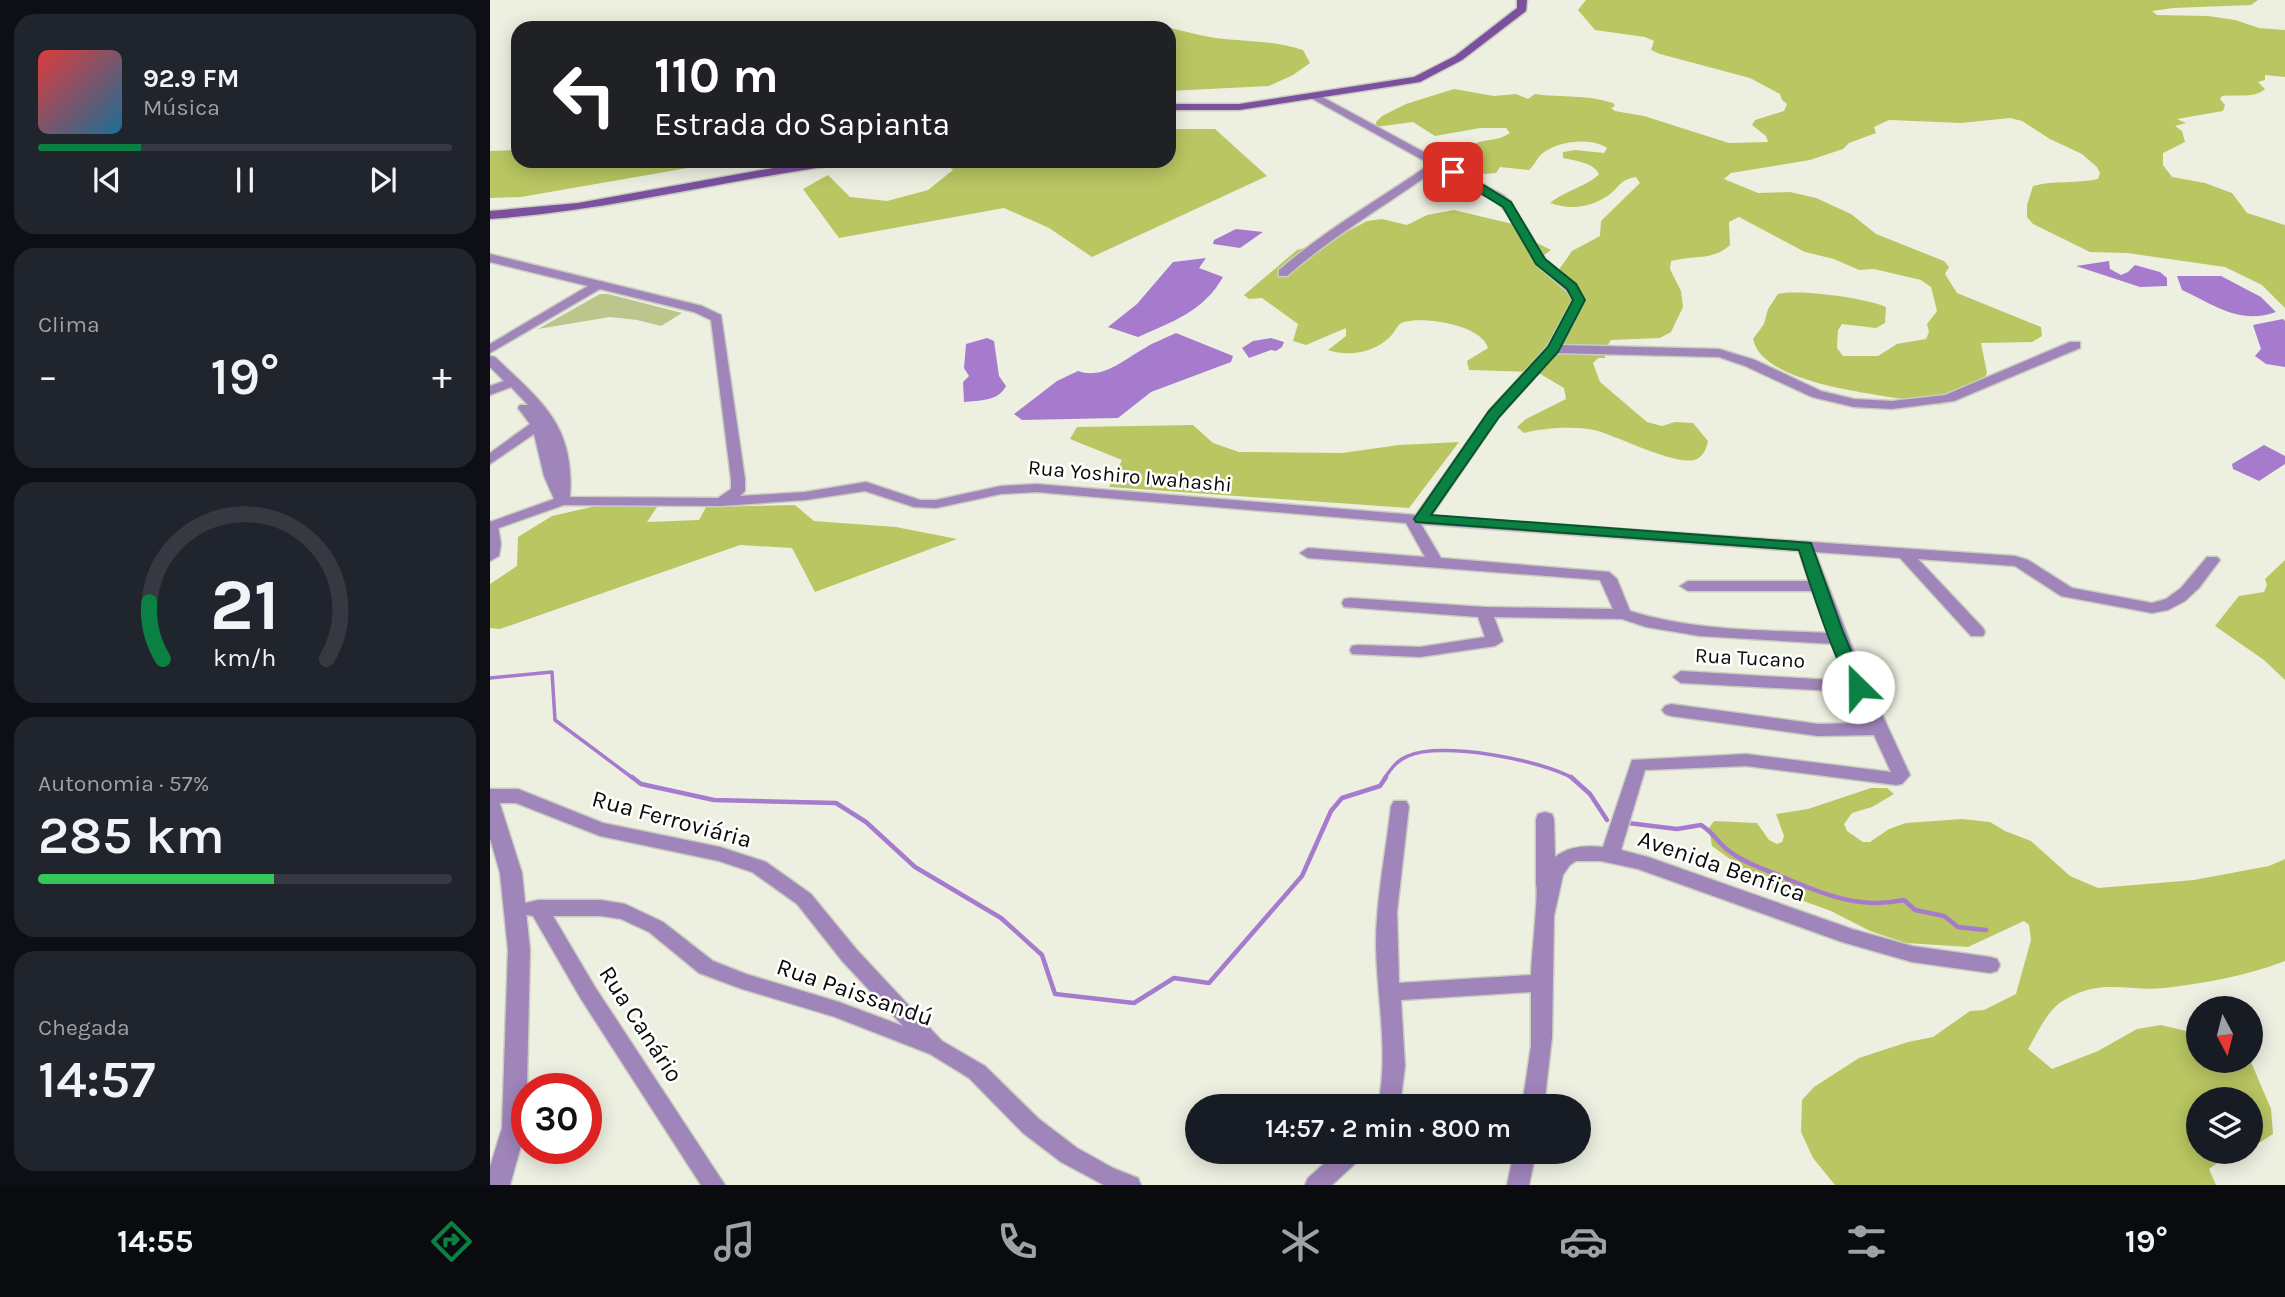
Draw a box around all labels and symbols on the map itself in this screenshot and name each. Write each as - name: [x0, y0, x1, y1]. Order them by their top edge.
- pin: [1423, 142, 1483, 202]
- street label: Rua Yoshiro Iwahashi: [1027, 455, 1233, 497]
- street label: Rua Tucano: [1694, 643, 1806, 673]
- position arrow: [1821, 650, 1895, 724]
- street label: Rua Ferroviária: [589, 784, 755, 854]
- street label: Avenida Benfica: [1635, 824, 1809, 908]
- street label: Rua Paissandú: [773, 952, 937, 1032]
- street label: Rua Canário: [593, 961, 689, 1087]
- north arrow: [2186, 996, 2263, 1073]
- speed limit sign: 30: [511, 1073, 602, 1164]

